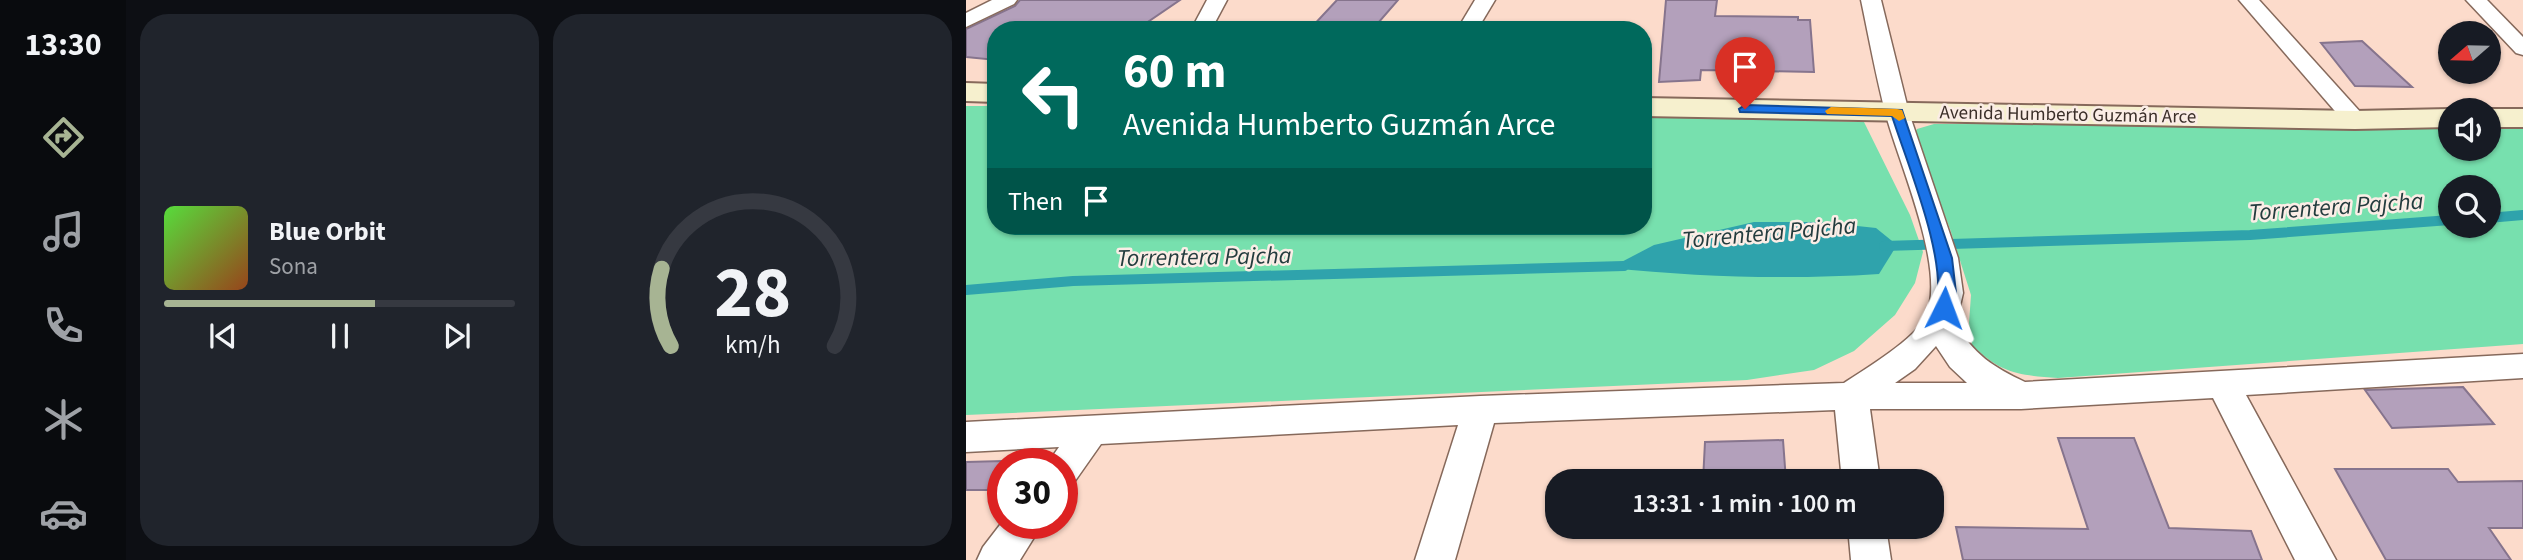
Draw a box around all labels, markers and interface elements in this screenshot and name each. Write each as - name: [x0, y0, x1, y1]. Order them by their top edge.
- north arrow: [2438, 21, 2501, 84]
- map controls: [2438, 21, 2501, 238]
- text: 13:30: [24, 22, 102, 68]
- text: 60 m: [1123, 37, 1227, 107]
- pin: [1715, 37, 1775, 109]
- icon: arrive: [1726, 48, 1764, 86]
- icon: left: [1008, 49, 1099, 140]
- button: sound: [2438, 98, 2501, 161]
- street label: Avenida Humberto Guzmán Arce: [1939, 99, 2197, 131]
- text: Avenida Humberto Guzmán Arce: [1123, 102, 1555, 148]
- icon: directions: [39, 113, 88, 162]
- button: search: [2438, 175, 2501, 238]
- icon: arrive: [1077, 182, 1115, 220]
- text: Then: [1008, 183, 1063, 220]
- water label: Torrentera Pajcha: [2247, 183, 2425, 231]
- icon: music: [39, 207, 88, 256]
- water label: Torrentera Pajcha: [1680, 208, 1858, 258]
- text: Blue Orbit: [269, 213, 386, 250]
- water label: Torrentera Pajcha: [1116, 238, 1292, 276]
- text: 28: [714, 241, 791, 345]
- text: Sona: [269, 250, 318, 283]
- position arrow: [1907, 271, 1981, 345]
- icon: phone: [39, 301, 88, 350]
- icon: previous: [204, 317, 242, 355]
- icon: pause: [321, 317, 359, 355]
- icon: next: [438, 317, 476, 355]
- text: km/h: [725, 327, 780, 363]
- icon: climate: [39, 395, 88, 444]
- speed limit sign: 30: [987, 448, 1078, 539]
- text: 13:31 · 1 min · 100 m: [1632, 485, 1857, 522]
- icon: car: [39, 489, 88, 538]

